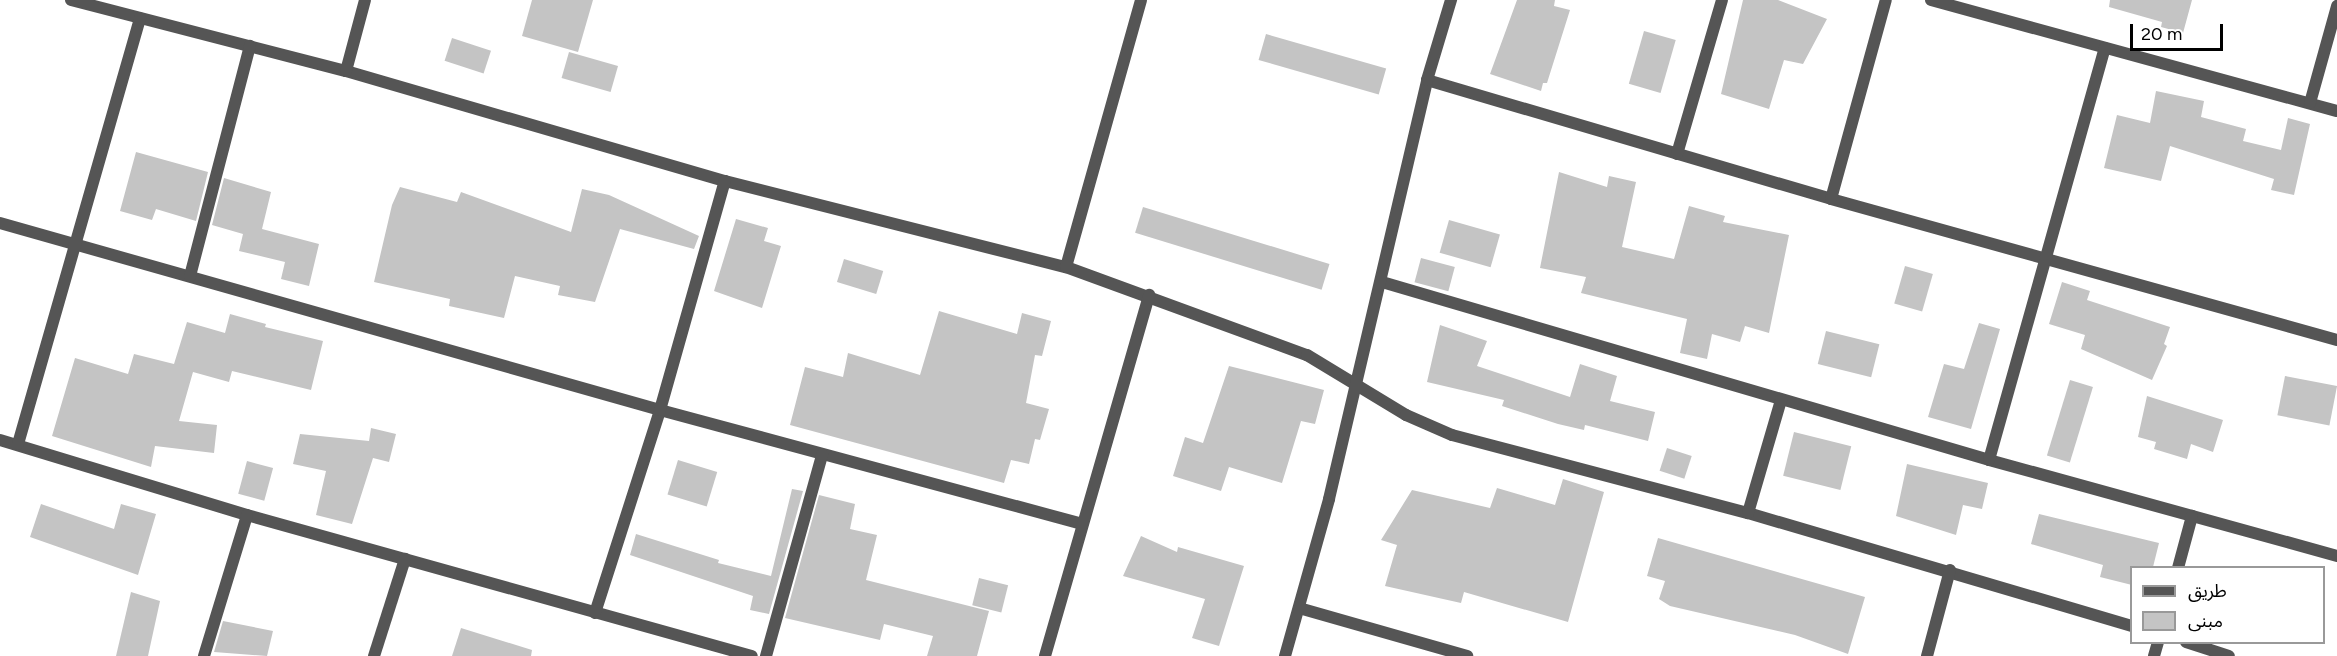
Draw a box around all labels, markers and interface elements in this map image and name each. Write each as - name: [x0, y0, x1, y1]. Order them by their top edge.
- scale bar: [2133, 12, 2226, 50]
- text: 20 m: [2141, 23, 2182, 45]
- legend: [2130, 566, 2325, 644]
- text: طريق: [2188, 580, 2227, 602]
- text: مبنى: [2188, 610, 2223, 632]

